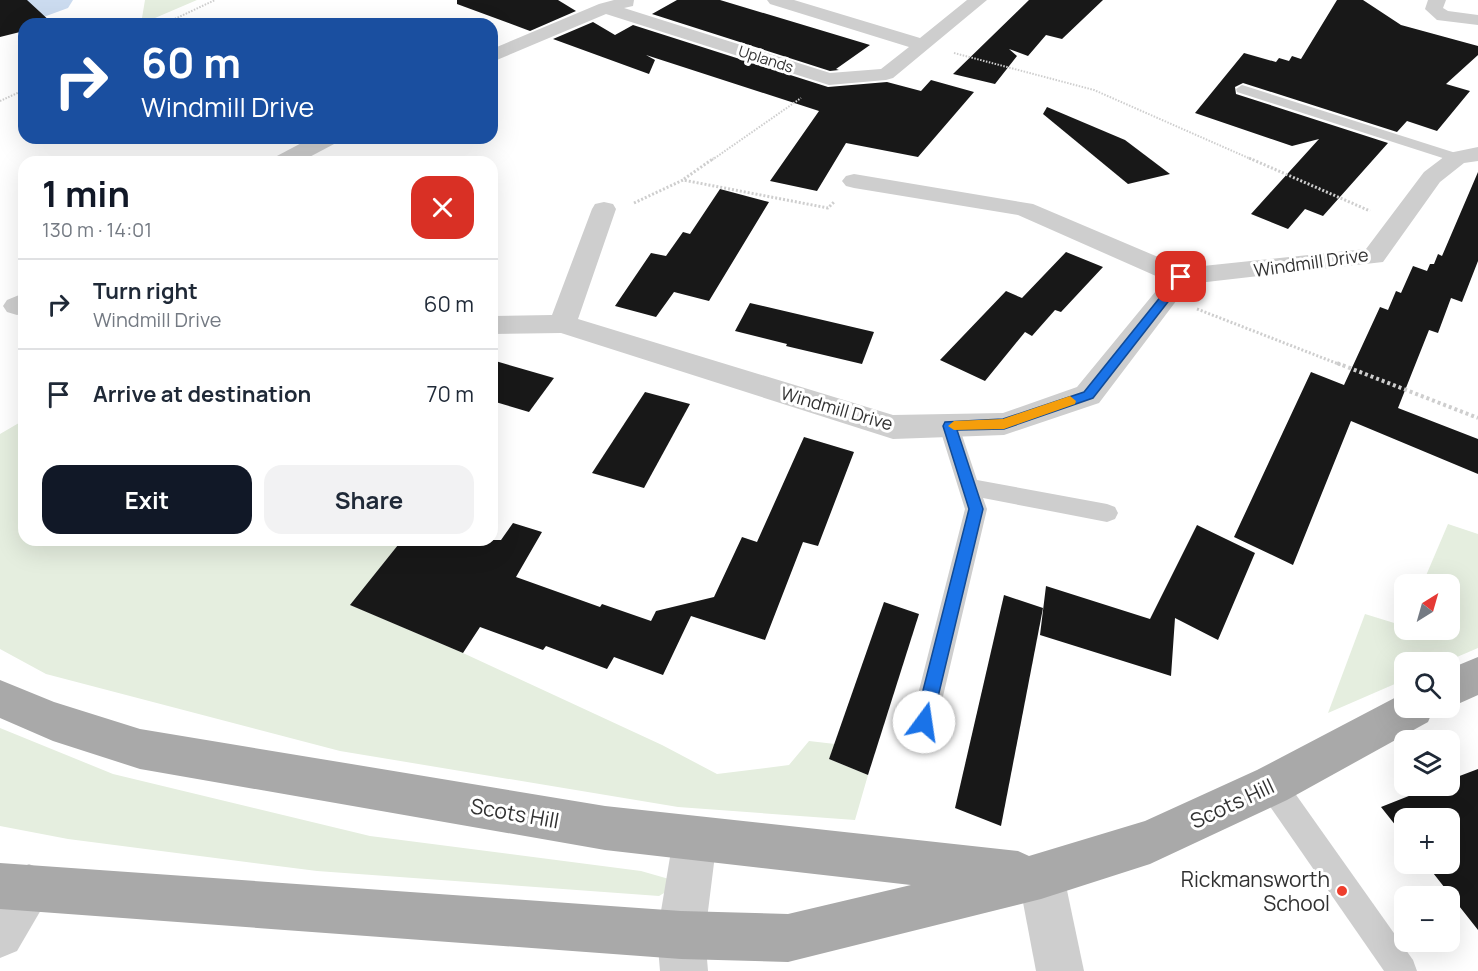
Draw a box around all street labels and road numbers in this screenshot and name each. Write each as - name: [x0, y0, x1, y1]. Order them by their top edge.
- street label: Uplands: [736, 40, 796, 78]
- street label: Windmill Drive: [1252, 242, 1370, 282]
- street label: Windmill Drive: [778, 381, 896, 435]
- street label: Scots Hill: [1186, 771, 1278, 835]
- street label: Scots Hill: [469, 791, 561, 835]

